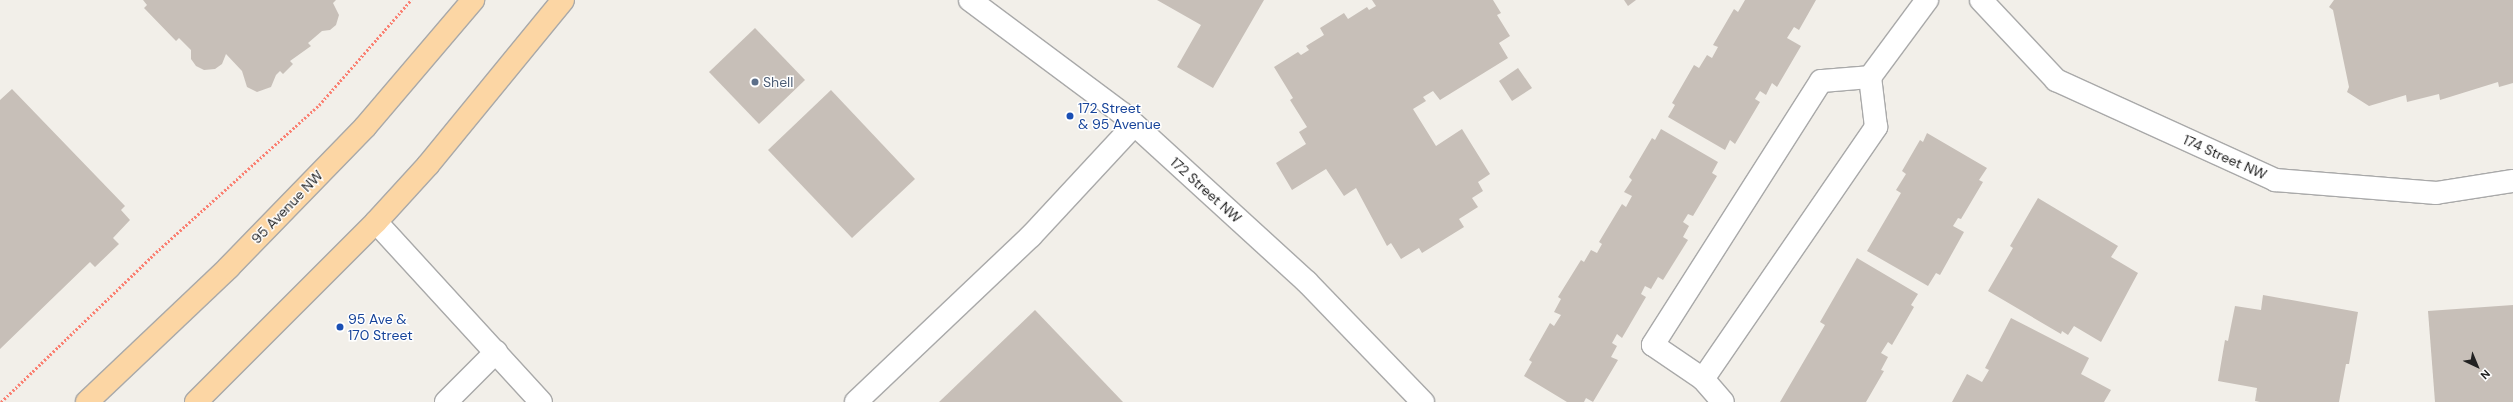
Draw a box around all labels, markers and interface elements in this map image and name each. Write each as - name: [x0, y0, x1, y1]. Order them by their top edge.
- place label: Shell: [763, 74, 793, 90]
- marker: Shell: [750, 77, 760, 87]
- place label: 172 Street & 95 Avenue: [1078, 100, 1161, 132]
- marker: 172 Street & 95 Avenue: [1065, 111, 1075, 121]
- street label: 174 Street NW: [2181, 131, 2269, 183]
- street label: 172 Street NW: [1167, 154, 1245, 226]
- street label: 95 Avenue NW: [248, 167, 326, 247]
- place label: 95 Ave & 170 Street: [348, 311, 413, 344]
- marker: 95 Ave & 170 Street: [335, 322, 345, 332]
- north arrow: [2457, 346, 2497, 386]
- text: N: [2478, 367, 2493, 382]

